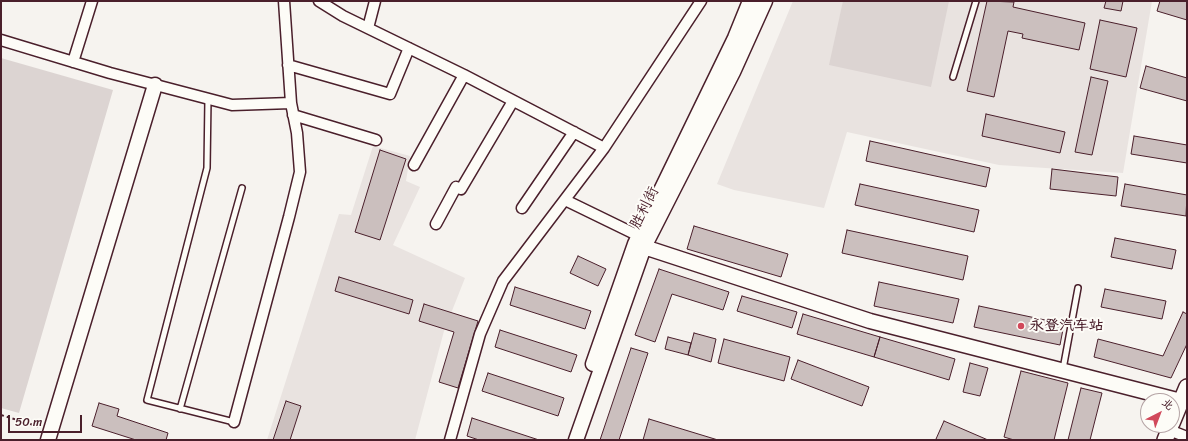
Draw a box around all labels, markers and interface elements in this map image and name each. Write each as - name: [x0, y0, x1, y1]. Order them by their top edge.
- street label: 胜利街: [627, 184, 663, 232]
- place label: 永登汽车站: [1029, 317, 1104, 335]
- marker: 永登汽车站: [1016, 321, 1026, 331]
- north arrow: [1140, 393, 1180, 433]
- text: 北: [1157, 394, 1178, 415]
- scale bar: [10, 407, 84, 433]
- text: 50 m: [15, 411, 42, 433]

